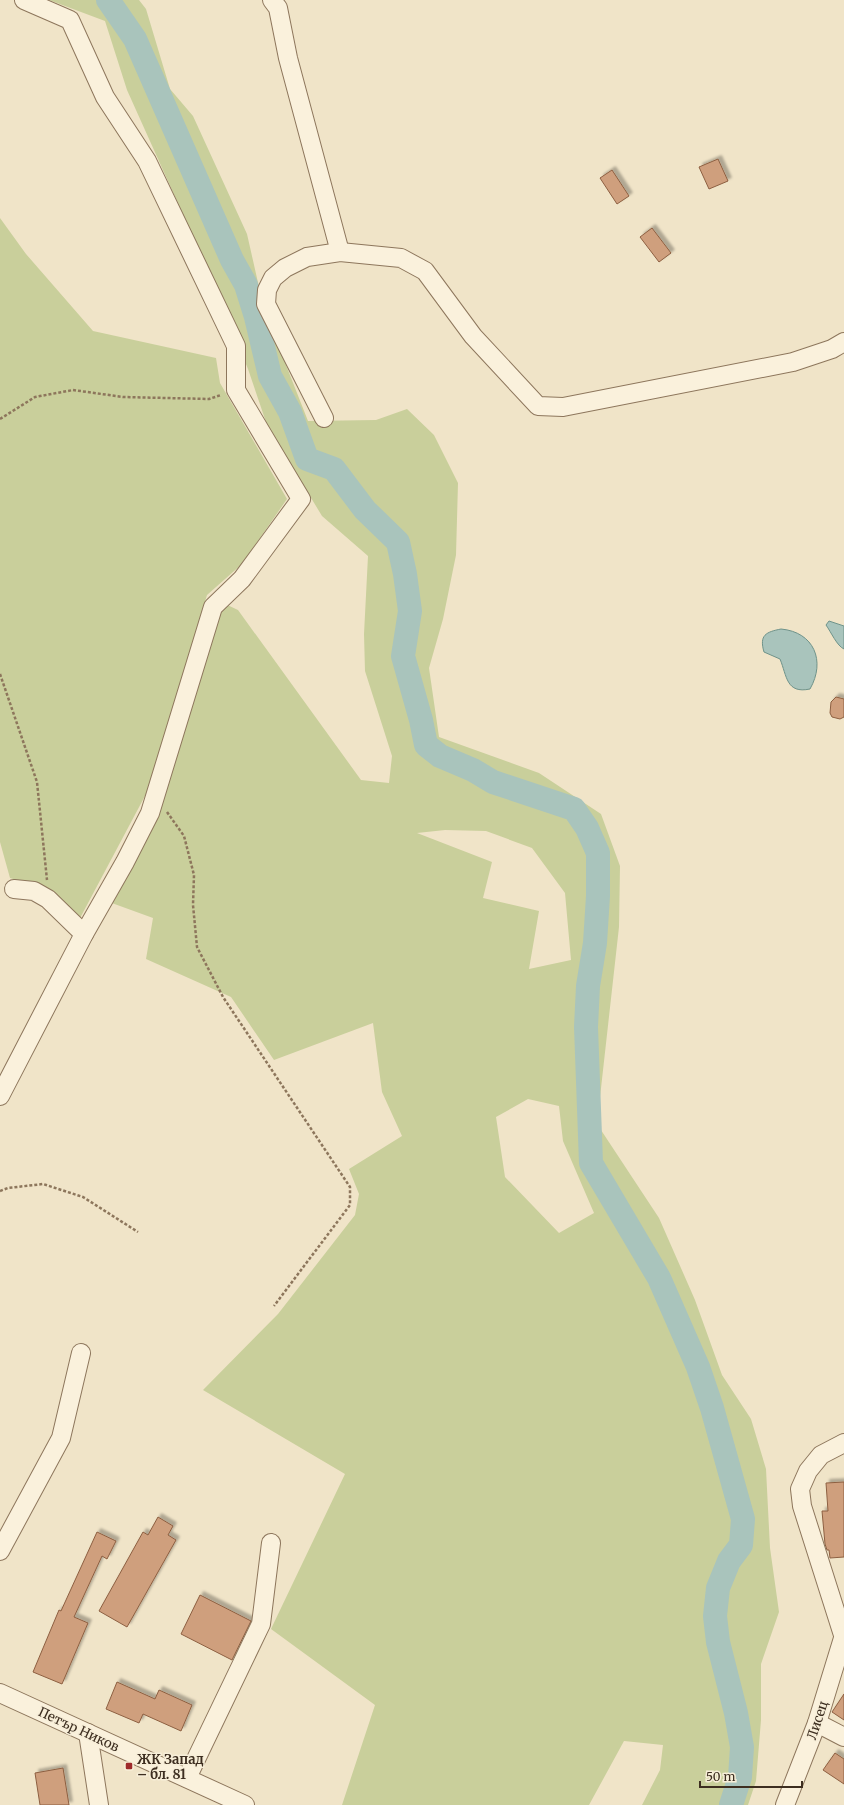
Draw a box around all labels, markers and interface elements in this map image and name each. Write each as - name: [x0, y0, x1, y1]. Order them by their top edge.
- street label: Лисец: [803, 1698, 832, 1742]
- street label: Петър Ников: [36, 1703, 122, 1756]
- place label: ЖК Запад – бл. 81: [137, 1751, 204, 1783]
- marker: ЖК Запад – бл. 81: [124, 1761, 134, 1771]
- scale bar: [700, 1763, 802, 1789]
- text: 50 m: [706, 1769, 735, 1784]

